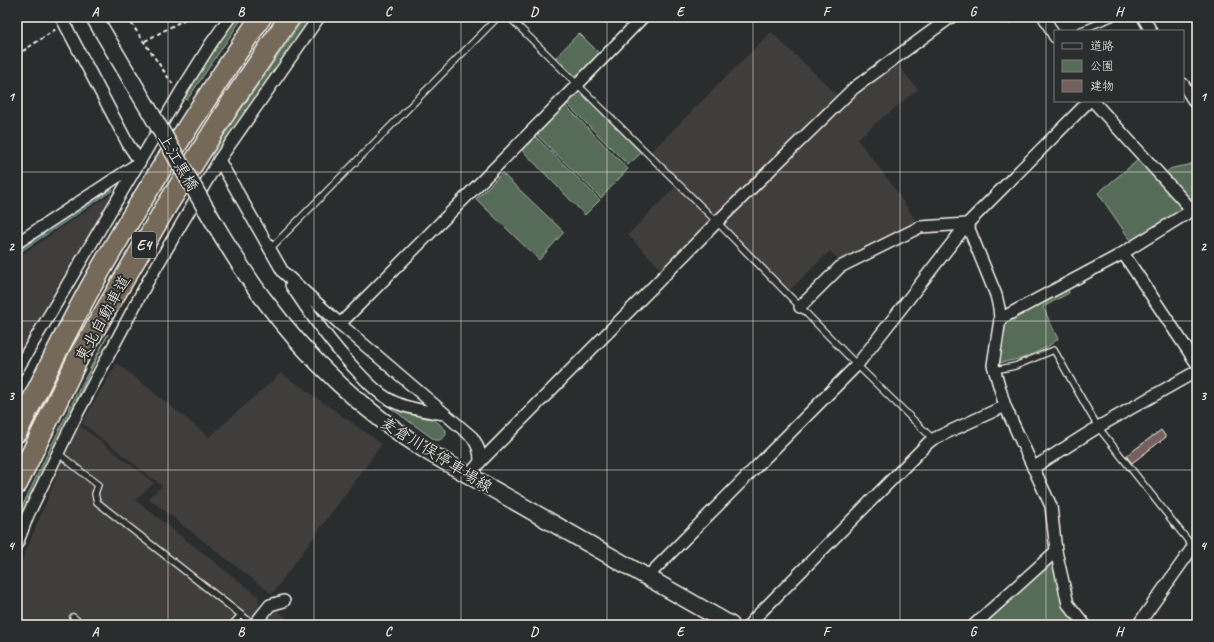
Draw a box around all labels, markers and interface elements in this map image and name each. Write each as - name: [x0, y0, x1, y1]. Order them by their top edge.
- text: A: [92, 4, 100, 20]
- text: B: [238, 4, 246, 20]
- text: C: [385, 4, 393, 20]
- text: D: [530, 4, 539, 20]
- text: E: [677, 4, 686, 20]
- text: F: [823, 4, 832, 20]
- text: G: [970, 4, 978, 20]
- text: H: [1115, 4, 1125, 20]
- legend: [1054, 30, 1184, 102]
- text: 道路: [1090, 38, 1114, 54]
- text: 公園: [1090, 58, 1114, 74]
- text: 建物: [1090, 78, 1114, 94]
- text: 1: [8, 89, 16, 105]
- text: 1: [1200, 89, 1208, 105]
- street label: 上江黒橋: [153, 130, 203, 195]
- road number: E4: [132, 232, 156, 258]
- text: 2: [8, 239, 15, 255]
- text: 2: [1200, 239, 1207, 255]
- street label: 東北自動車道: [71, 272, 135, 365]
- text: 3: [8, 388, 15, 404]
- text: 3: [1200, 388, 1207, 404]
- street label: 麦倉川俣停車場線: [377, 412, 496, 497]
- text: 4: [8, 538, 16, 554]
- text: 4: [1200, 538, 1208, 554]
- text: A: [92, 624, 100, 640]
- text: B: [238, 624, 246, 640]
- text: C: [385, 624, 393, 640]
- text: D: [530, 624, 539, 640]
- text: E: [677, 624, 686, 640]
- text: F: [823, 624, 832, 640]
- text: G: [970, 624, 978, 640]
- text: H: [1115, 624, 1125, 640]

